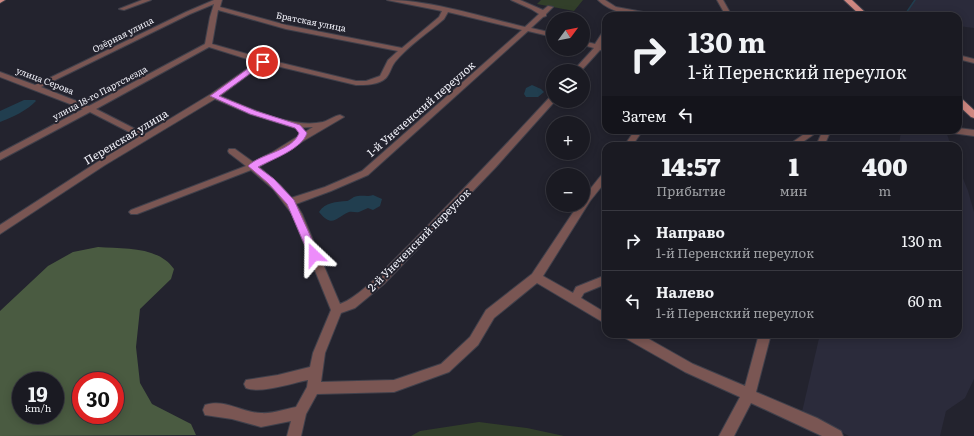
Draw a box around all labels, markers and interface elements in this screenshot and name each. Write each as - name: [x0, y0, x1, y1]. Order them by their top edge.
- street label: Братская улица: [275, 7, 348, 35]
- north arrow: [546, 12, 590, 56]
- map controls: [546, 12, 590, 212]
- street label: Озёрная улица: [89, 13, 156, 56]
- text: 130 m: [688, 20, 766, 62]
- icon: right: [622, 28, 674, 80]
- pin: [246, 45, 280, 79]
- icon: arrive: [252, 51, 274, 73]
- street label: 1-й Унеченский переулок: [363, 56, 478, 160]
- text: 1-й Перенский переулок: [688, 58, 907, 85]
- street label: улица 18-го Партсъезда: [50, 61, 150, 123]
- street label: улица Серова: [14, 63, 76, 98]
- button: layers: [546, 64, 590, 108]
- text: Затем: [622, 104, 667, 127]
- icon: left: [675, 104, 697, 126]
- street label: Перенская улица: [80, 105, 171, 168]
- button: +: [546, 116, 590, 160]
- text: 14:57: [662, 148, 720, 183]
- text: 1: [789, 148, 799, 183]
- text: 400: [862, 148, 908, 183]
- button: −: [546, 168, 590, 212]
- text: Прибытие: [656, 181, 725, 200]
- text: мин: [780, 181, 807, 200]
- text: m: [878, 181, 891, 200]
- street label: 2-й Унеченский переулок: [363, 184, 474, 294]
- text: Направо: [656, 220, 725, 243]
- text: 130 m: [902, 229, 942, 252]
- icon: right: [622, 230, 644, 252]
- position arrow: [293, 234, 335, 276]
- text: 1-й Перенский переулок: [656, 243, 814, 262]
- text: Налево: [656, 280, 714, 303]
- text: 60 m: [908, 289, 942, 312]
- icon: left: [622, 290, 644, 312]
- text: 1-й Перенский переулок: [656, 303, 814, 322]
- speed limit sign: 30: [72, 372, 124, 424]
- text: 19: [28, 378, 48, 408]
- text: km/h: [25, 400, 51, 415]

